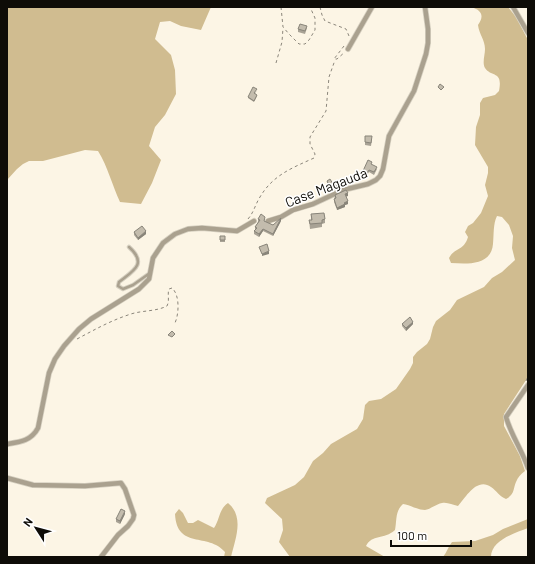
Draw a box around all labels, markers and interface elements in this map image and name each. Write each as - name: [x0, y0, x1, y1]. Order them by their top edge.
- street label: Case Magauda: [282, 164, 370, 210]
- north arrow: [16, 508, 56, 548]
- text: N: [20, 515, 35, 529]
- scale bar: [391, 522, 471, 548]
- text: 100 m: [397, 528, 427, 542]

